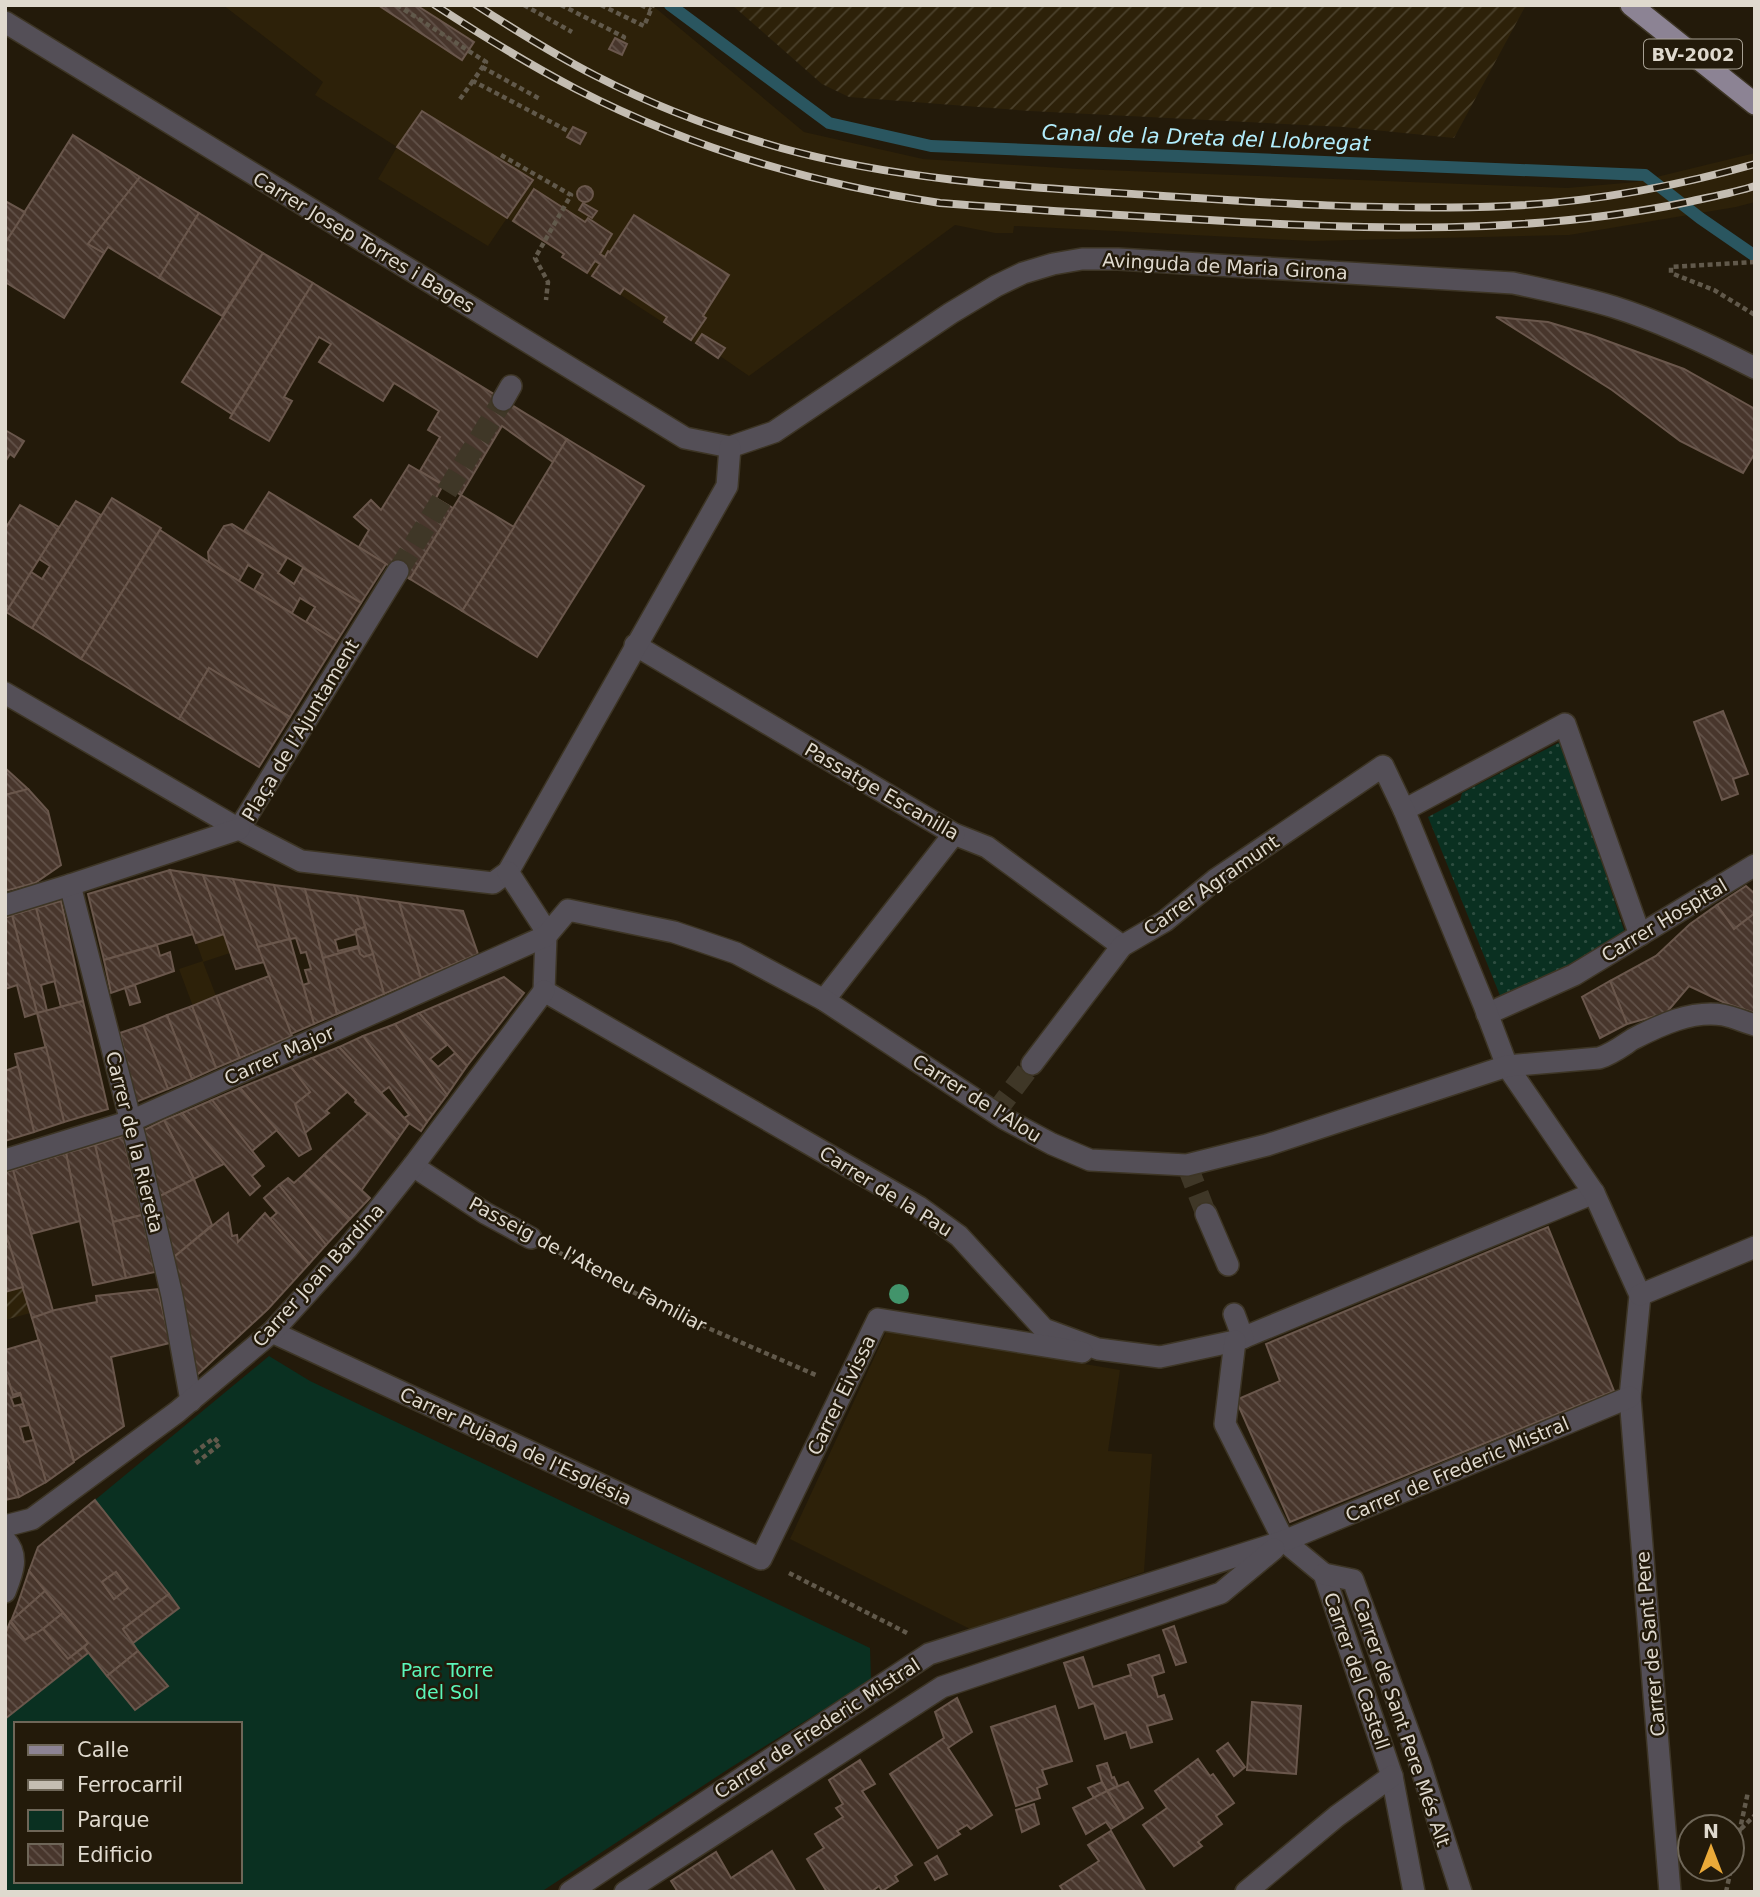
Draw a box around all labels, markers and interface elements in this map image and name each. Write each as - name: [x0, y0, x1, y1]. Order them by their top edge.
- road number: BV-2002: [1644, 40, 1742, 68]
- water label: Canal de la Dreta del Llobregat: [1041, 120, 1371, 156]
- street label: Carrer Josep Torres i Bages: [249, 167, 479, 317]
- street label: Avinguda de Maria Girona: [1102, 249, 1348, 283]
- street label: Plaça de l'Ajuntament: [237, 635, 363, 825]
- street label: Passatge Escanilla: [801, 738, 963, 844]
- street label: Carrer Agramunt: [1139, 830, 1283, 940]
- street label: Carrer Hospital: [1597, 874, 1731, 966]
- street label: Carrer Major: [221, 1021, 338, 1089]
- street label: Carrer de la Riereta: [102, 1049, 168, 1235]
- street label: Carrer de l'Alou: [909, 1050, 1045, 1146]
- street label: Carrer de la Pau: [816, 1141, 956, 1241]
- street label: Passeig de l'Ateneu Familiar: [466, 1192, 711, 1336]
- street label: Carrer Joan Bardina: [248, 1199, 388, 1351]
- street label: Carrer Eivissa: [802, 1331, 880, 1459]
- street label: Carrer Pujada de l'Església: [397, 1383, 635, 1509]
- street label: Carrer de Frederic Mistral: [1342, 1412, 1572, 1526]
- street label: Carrer de Sant Pere: [1631, 1550, 1669, 1738]
- street label: Carrer del Castell: [1320, 1589, 1394, 1753]
- street label: Carrer de Sant Pere Més Alt: [1349, 1595, 1455, 1849]
- street label: Carrer de Frederic Mistral: [710, 1653, 924, 1803]
- park label: Parc Torre del Sol: [401, 1659, 493, 1703]
- legend: [14, 1722, 242, 1883]
- text: Calle: [77, 1738, 129, 1762]
- text: Ferrocarril: [77, 1773, 183, 1797]
- text: Parque: [77, 1808, 149, 1832]
- north arrow: [1676, 1813, 1746, 1883]
- text: N: [1703, 1820, 1719, 1842]
- text: Edificio: [77, 1843, 153, 1867]

